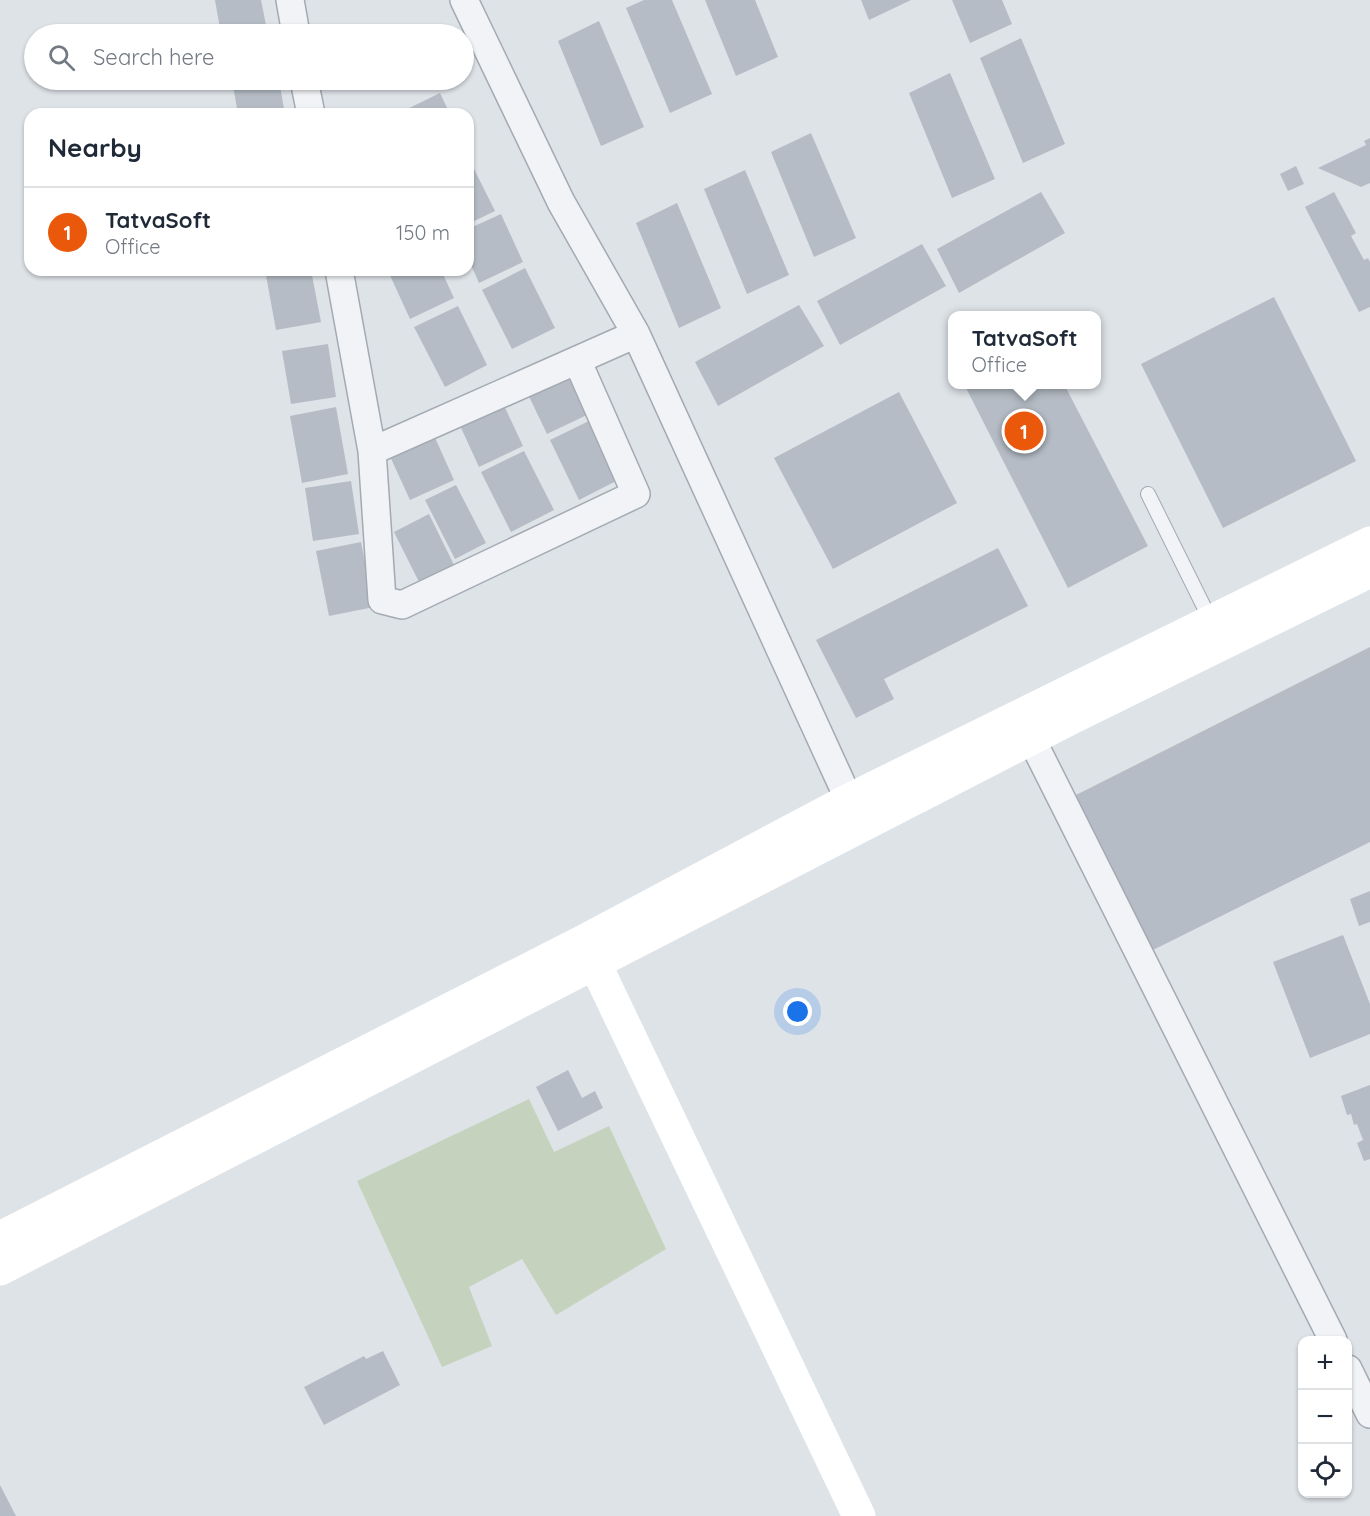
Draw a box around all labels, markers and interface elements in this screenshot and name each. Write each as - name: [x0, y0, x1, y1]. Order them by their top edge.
- search box: [24, 24, 474, 90]
- icon: search: [45, 41, 78, 74]
- text: Search here: [93, 43, 214, 71]
- text: Nearby: [48, 131, 142, 164]
- text: TatvaSoft: [105, 206, 211, 234]
- text: 1: [64, 220, 71, 245]
- text: 150 m: [396, 220, 450, 245]
- text: Office: [105, 234, 161, 259]
- popup: [948, 311, 1101, 389]
- text: TatvaSoft: [971, 324, 1078, 352]
- text: Office: [971, 352, 1027, 377]
- pin: 1: [1004, 408, 1044, 454]
- your location: [783, 997, 812, 1026]
- map controls: [1298, 1336, 1352, 1498]
- button: +: [1298, 1336, 1352, 1390]
- button: −: [1298, 1390, 1352, 1444]
- button: locate: [1298, 1444, 1352, 1498]

